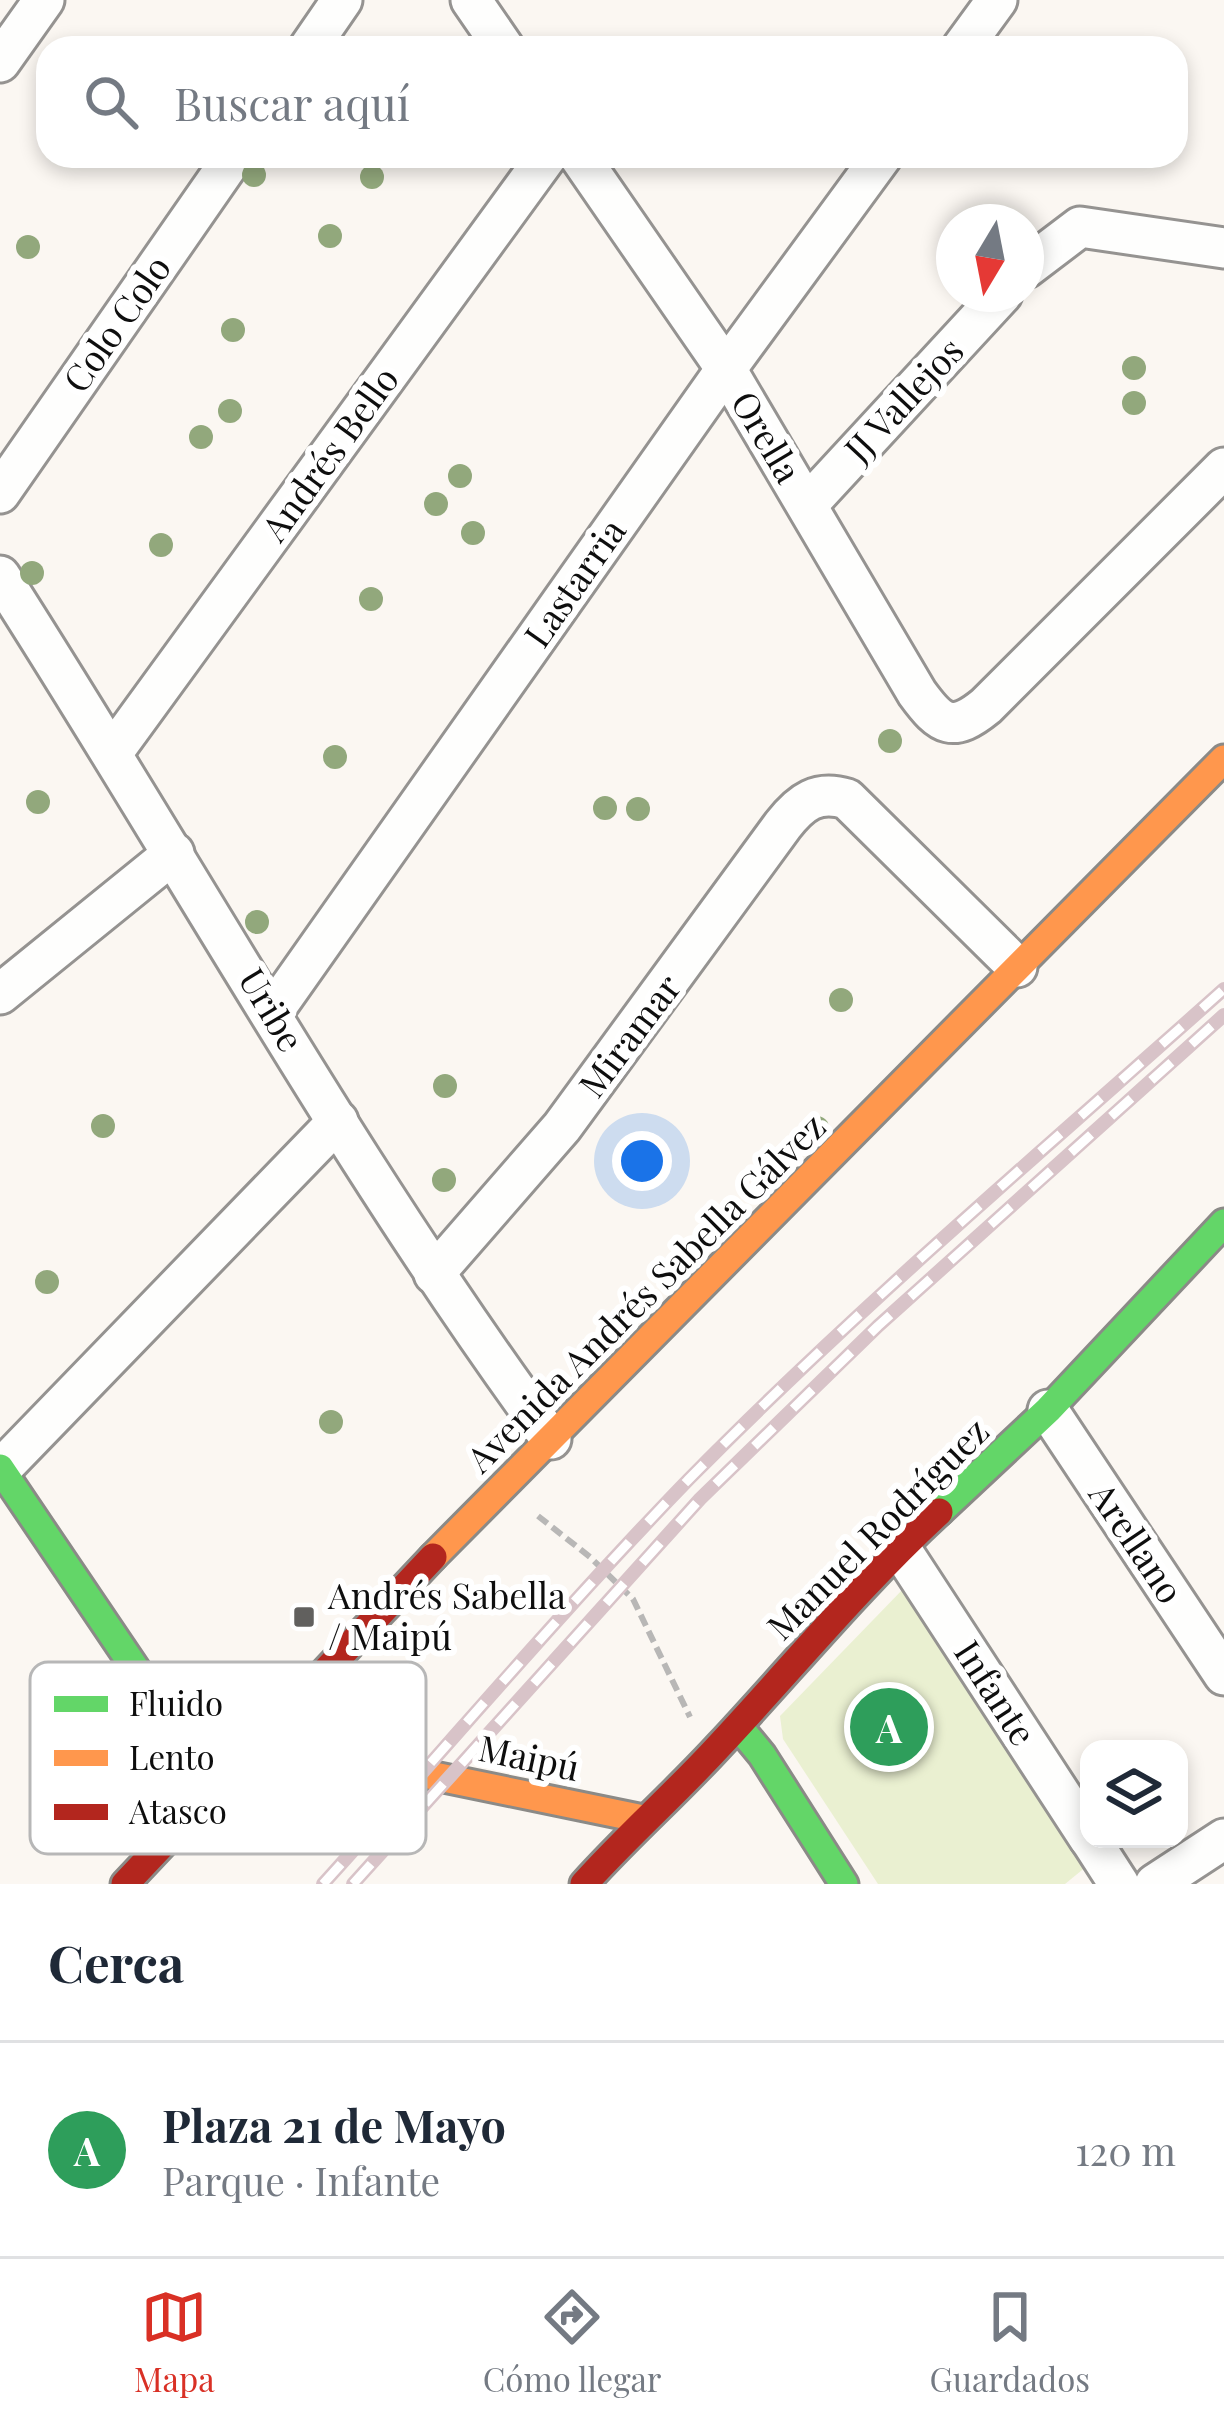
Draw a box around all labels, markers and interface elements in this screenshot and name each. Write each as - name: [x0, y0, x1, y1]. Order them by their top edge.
- search box: [36, 36, 1188, 168]
- icon: search: [78, 69, 144, 135]
- text: Buscar aquí: [174, 72, 410, 132]
- north arrow: [936, 204, 1044, 312]
- street label: Colo Colo: [51, 245, 180, 401]
- street label: JJ Vallejos: [832, 326, 972, 472]
- street label: Andrés Bello: [248, 356, 408, 550]
- street label: Orella: [722, 381, 814, 491]
- street label: Lastarria: [512, 508, 635, 656]
- street label: Uribe: [229, 958, 316, 1060]
- street label: Miramar: [567, 964, 690, 1106]
- street label: Avenida Andrés Sabella Gálvez: [454, 1102, 834, 1482]
- your location: [612, 1131, 672, 1191]
- street label: Manuel Rodríguez: [755, 1406, 998, 1649]
- street label: Arellano: [1079, 1471, 1196, 1612]
- place label: Andrés Sabella / Maipú: [327, 1570, 566, 1659]
- marker: Andrés Sabella / Maipú: [291, 1604, 317, 1630]
- street label: Infante: [945, 1630, 1048, 1754]
- legend: [30, 1662, 426, 1854]
- text: Fluido: [129, 1680, 223, 1724]
- pin: A: [850, 1682, 928, 1772]
- street label: Maipú: [475, 1722, 584, 1790]
- text: Lento: [129, 1734, 215, 1778]
- map controls: [1080, 1740, 1188, 1848]
- button: layers: [1080, 1740, 1188, 1848]
- text: Atasco: [128, 1788, 227, 1832]
- text: Cerca: [48, 1928, 184, 1996]
- text: Plaza 21 de Mayo: [162, 2094, 506, 2154]
- text: A: [74, 2124, 100, 2176]
- text: 120 m: [1075, 2124, 1176, 2176]
- text: Parque · Infante: [162, 2154, 440, 2206]
- tab: Mapa: [134, 2284, 215, 2400]
- tab: Cómo llegar: [483, 2284, 662, 2400]
- tab: Guardados: [930, 2284, 1090, 2400]

